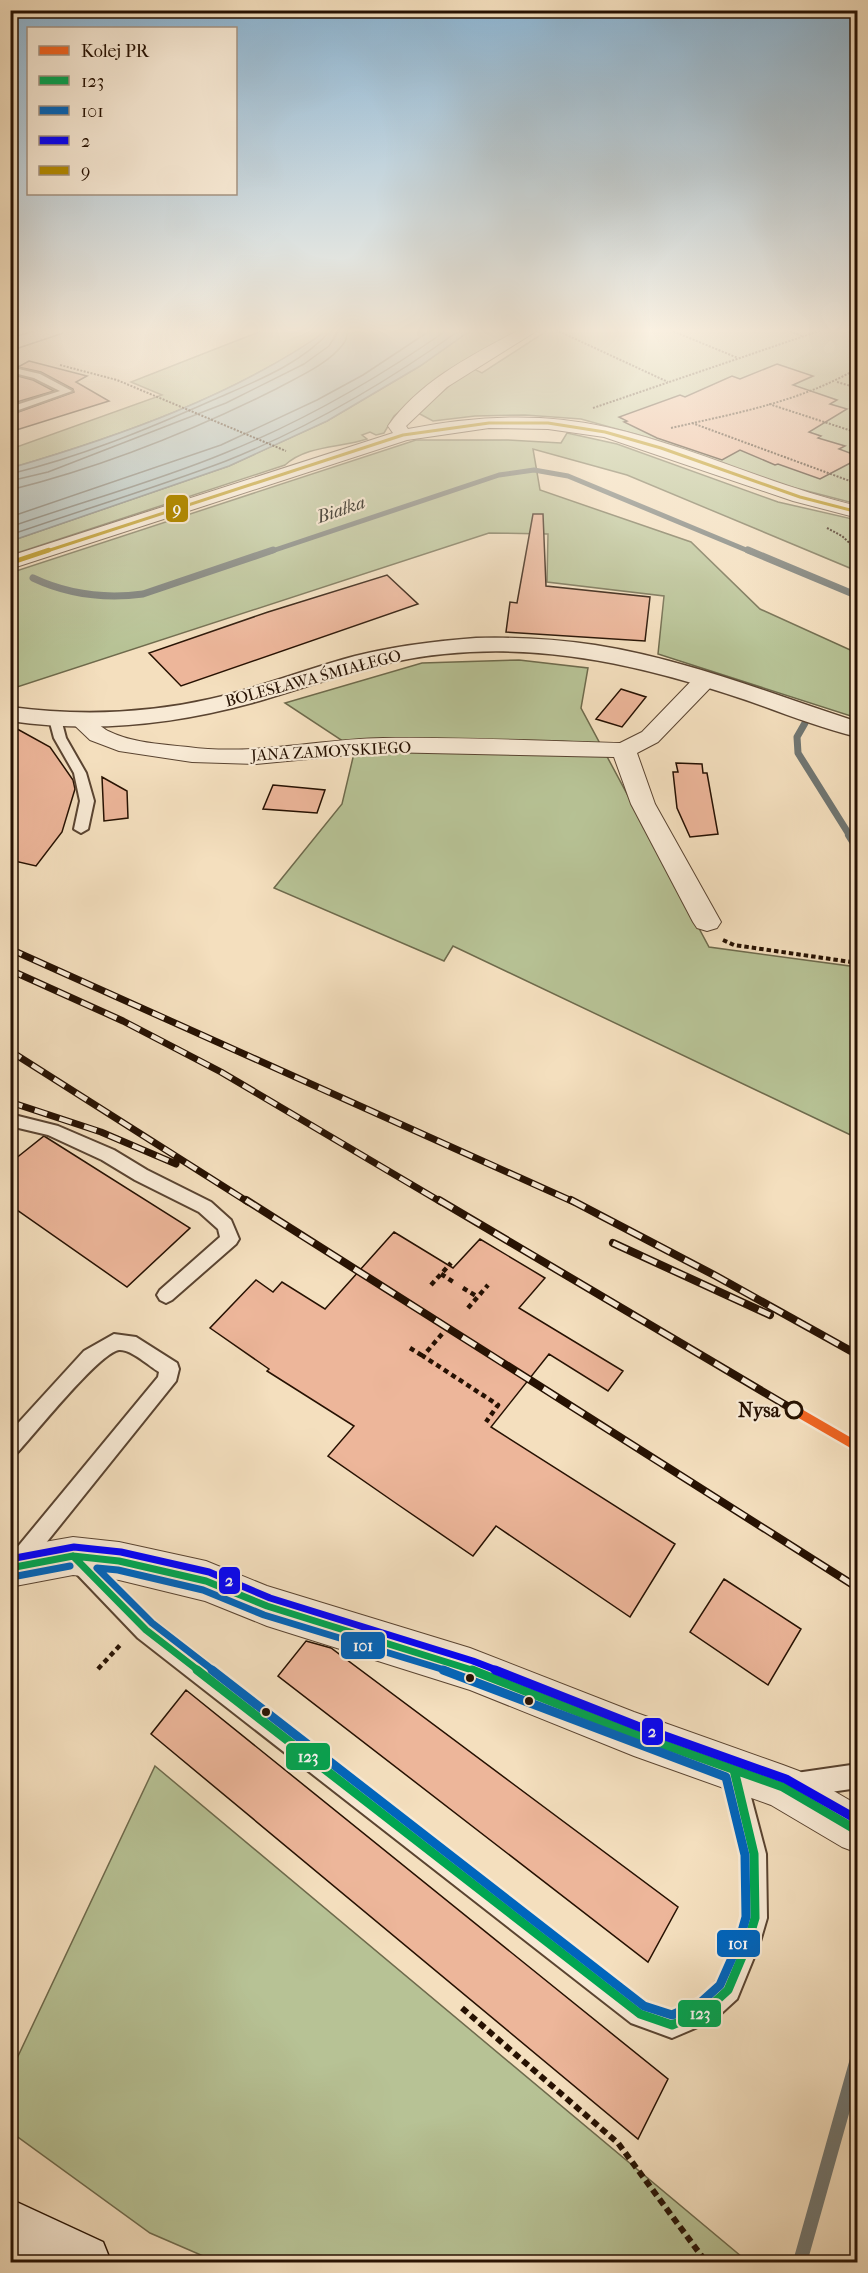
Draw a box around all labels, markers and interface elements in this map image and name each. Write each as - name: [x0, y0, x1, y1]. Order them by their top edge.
- legend: [27, 27, 237, 195]
- text: Kolej PR: [81, 41, 150, 62]
- text: 123: [81, 71, 104, 92]
- text: 101: [81, 101, 104, 122]
- text: 2: [81, 131, 90, 152]
- text: 9: [81, 161, 90, 182]
- water label: Białka: [313, 492, 368, 528]
- line badge: 9: [165, 494, 189, 523]
- text: 9: [172, 499, 181, 519]
- street label: BOLESŁAWA ŚMIAŁEGO: [223, 644, 403, 711]
- street label: JANA ZAMOYSKIEGO: [248, 737, 412, 765]
- place label: Nysa: [738, 1399, 781, 1422]
- marker: Nysa: [785, 1401, 803, 1419]
- line badge: 2: [218, 1566, 241, 1595]
- text: 2: [225, 1571, 233, 1590]
- line badge: 101: [340, 1631, 386, 1660]
- text: 101: [353, 1636, 373, 1655]
- unlabelled marker: [464, 1672, 476, 1684]
- unlabelled marker: [523, 1695, 535, 1707]
- unlabelled marker: [260, 1706, 272, 1718]
- line badge: 2: [641, 1717, 664, 1746]
- text: 2: [648, 1722, 656, 1741]
- line badge: 123: [285, 1742, 331, 1771]
- text: 123: [298, 1747, 318, 1767]
- line badge: 101: [716, 1929, 761, 1958]
- text: 101: [728, 1934, 748, 1953]
- line badge: 123: [677, 1999, 722, 2028]
- text: 123: [690, 2004, 710, 2024]

